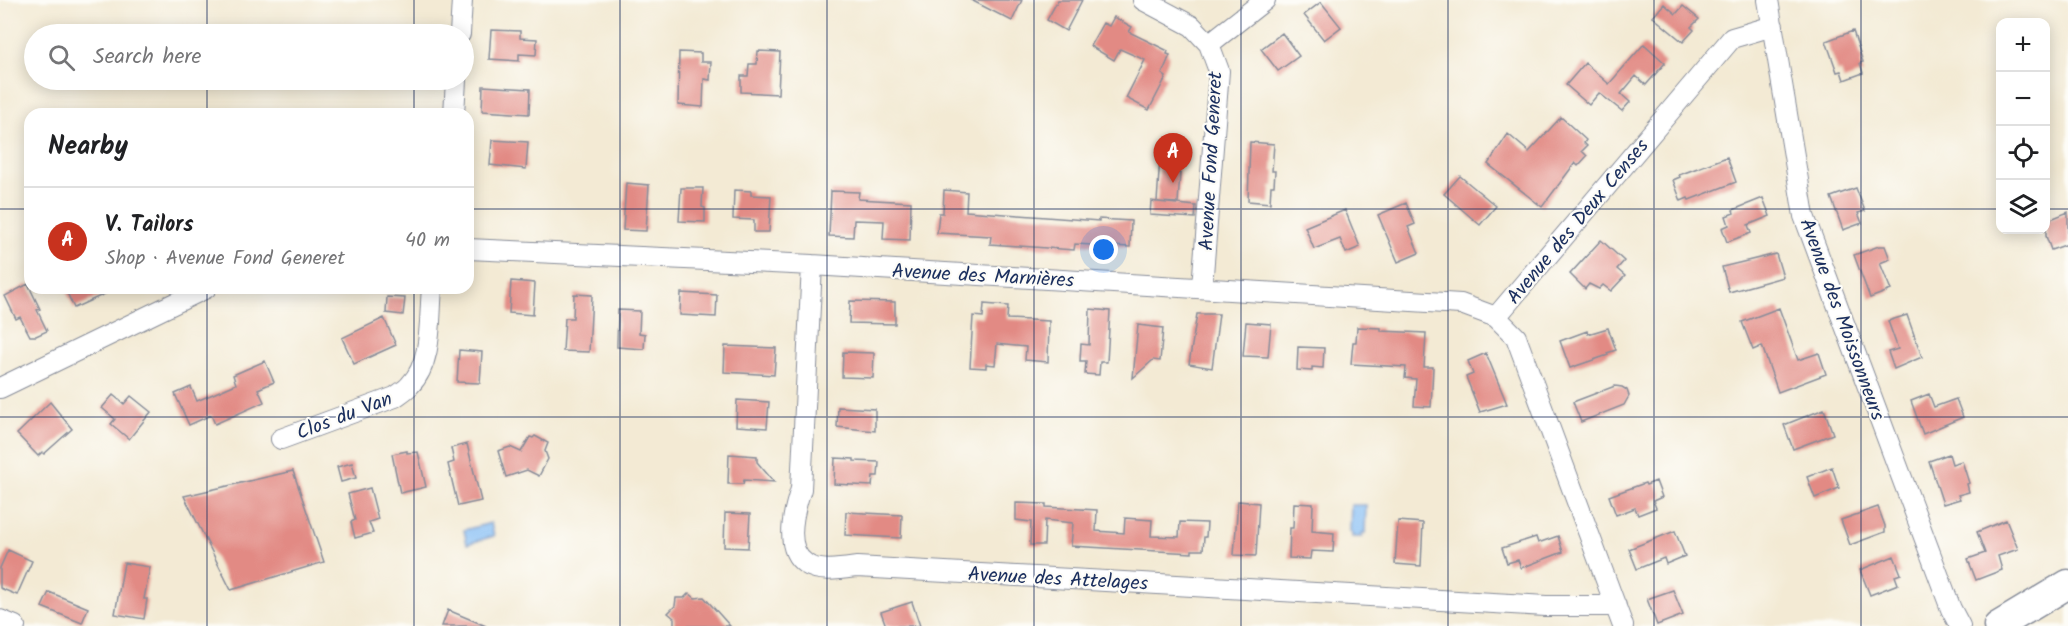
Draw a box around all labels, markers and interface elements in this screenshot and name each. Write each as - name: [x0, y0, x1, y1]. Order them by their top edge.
- map controls: [1996, 18, 2050, 234]
- button: +: [1996, 18, 2050, 72]
- search box: [24, 24, 474, 90]
- text: Search here: [93, 40, 201, 75]
- icon: search: [45, 41, 78, 74]
- street label: Avenue Fond Generet: [1191, 70, 1233, 251]
- button: −: [1996, 72, 2050, 126]
- text: Nearby: [48, 126, 128, 168]
- button: locate: [1996, 126, 2050, 180]
- street label: Avenue des Deux Censes: [1499, 132, 1658, 312]
- pin: A: [1154, 134, 1192, 183]
- button: layers: [1996, 180, 2050, 234]
- text: V. Tailors: [105, 208, 193, 243]
- street label: Avenue des Moissonneurs: [1790, 214, 1893, 426]
- text: A: [61, 225, 74, 257]
- text: 40 m: [405, 225, 450, 257]
- your location: [1089, 235, 1118, 264]
- text: Shop · Avenue Fond Generet: [105, 243, 345, 275]
- street label: Avenue des Marnières: [891, 256, 1075, 298]
- street label: Clos du Van: [292, 384, 397, 450]
- street label: Avenue des Attelages: [967, 559, 1149, 601]

